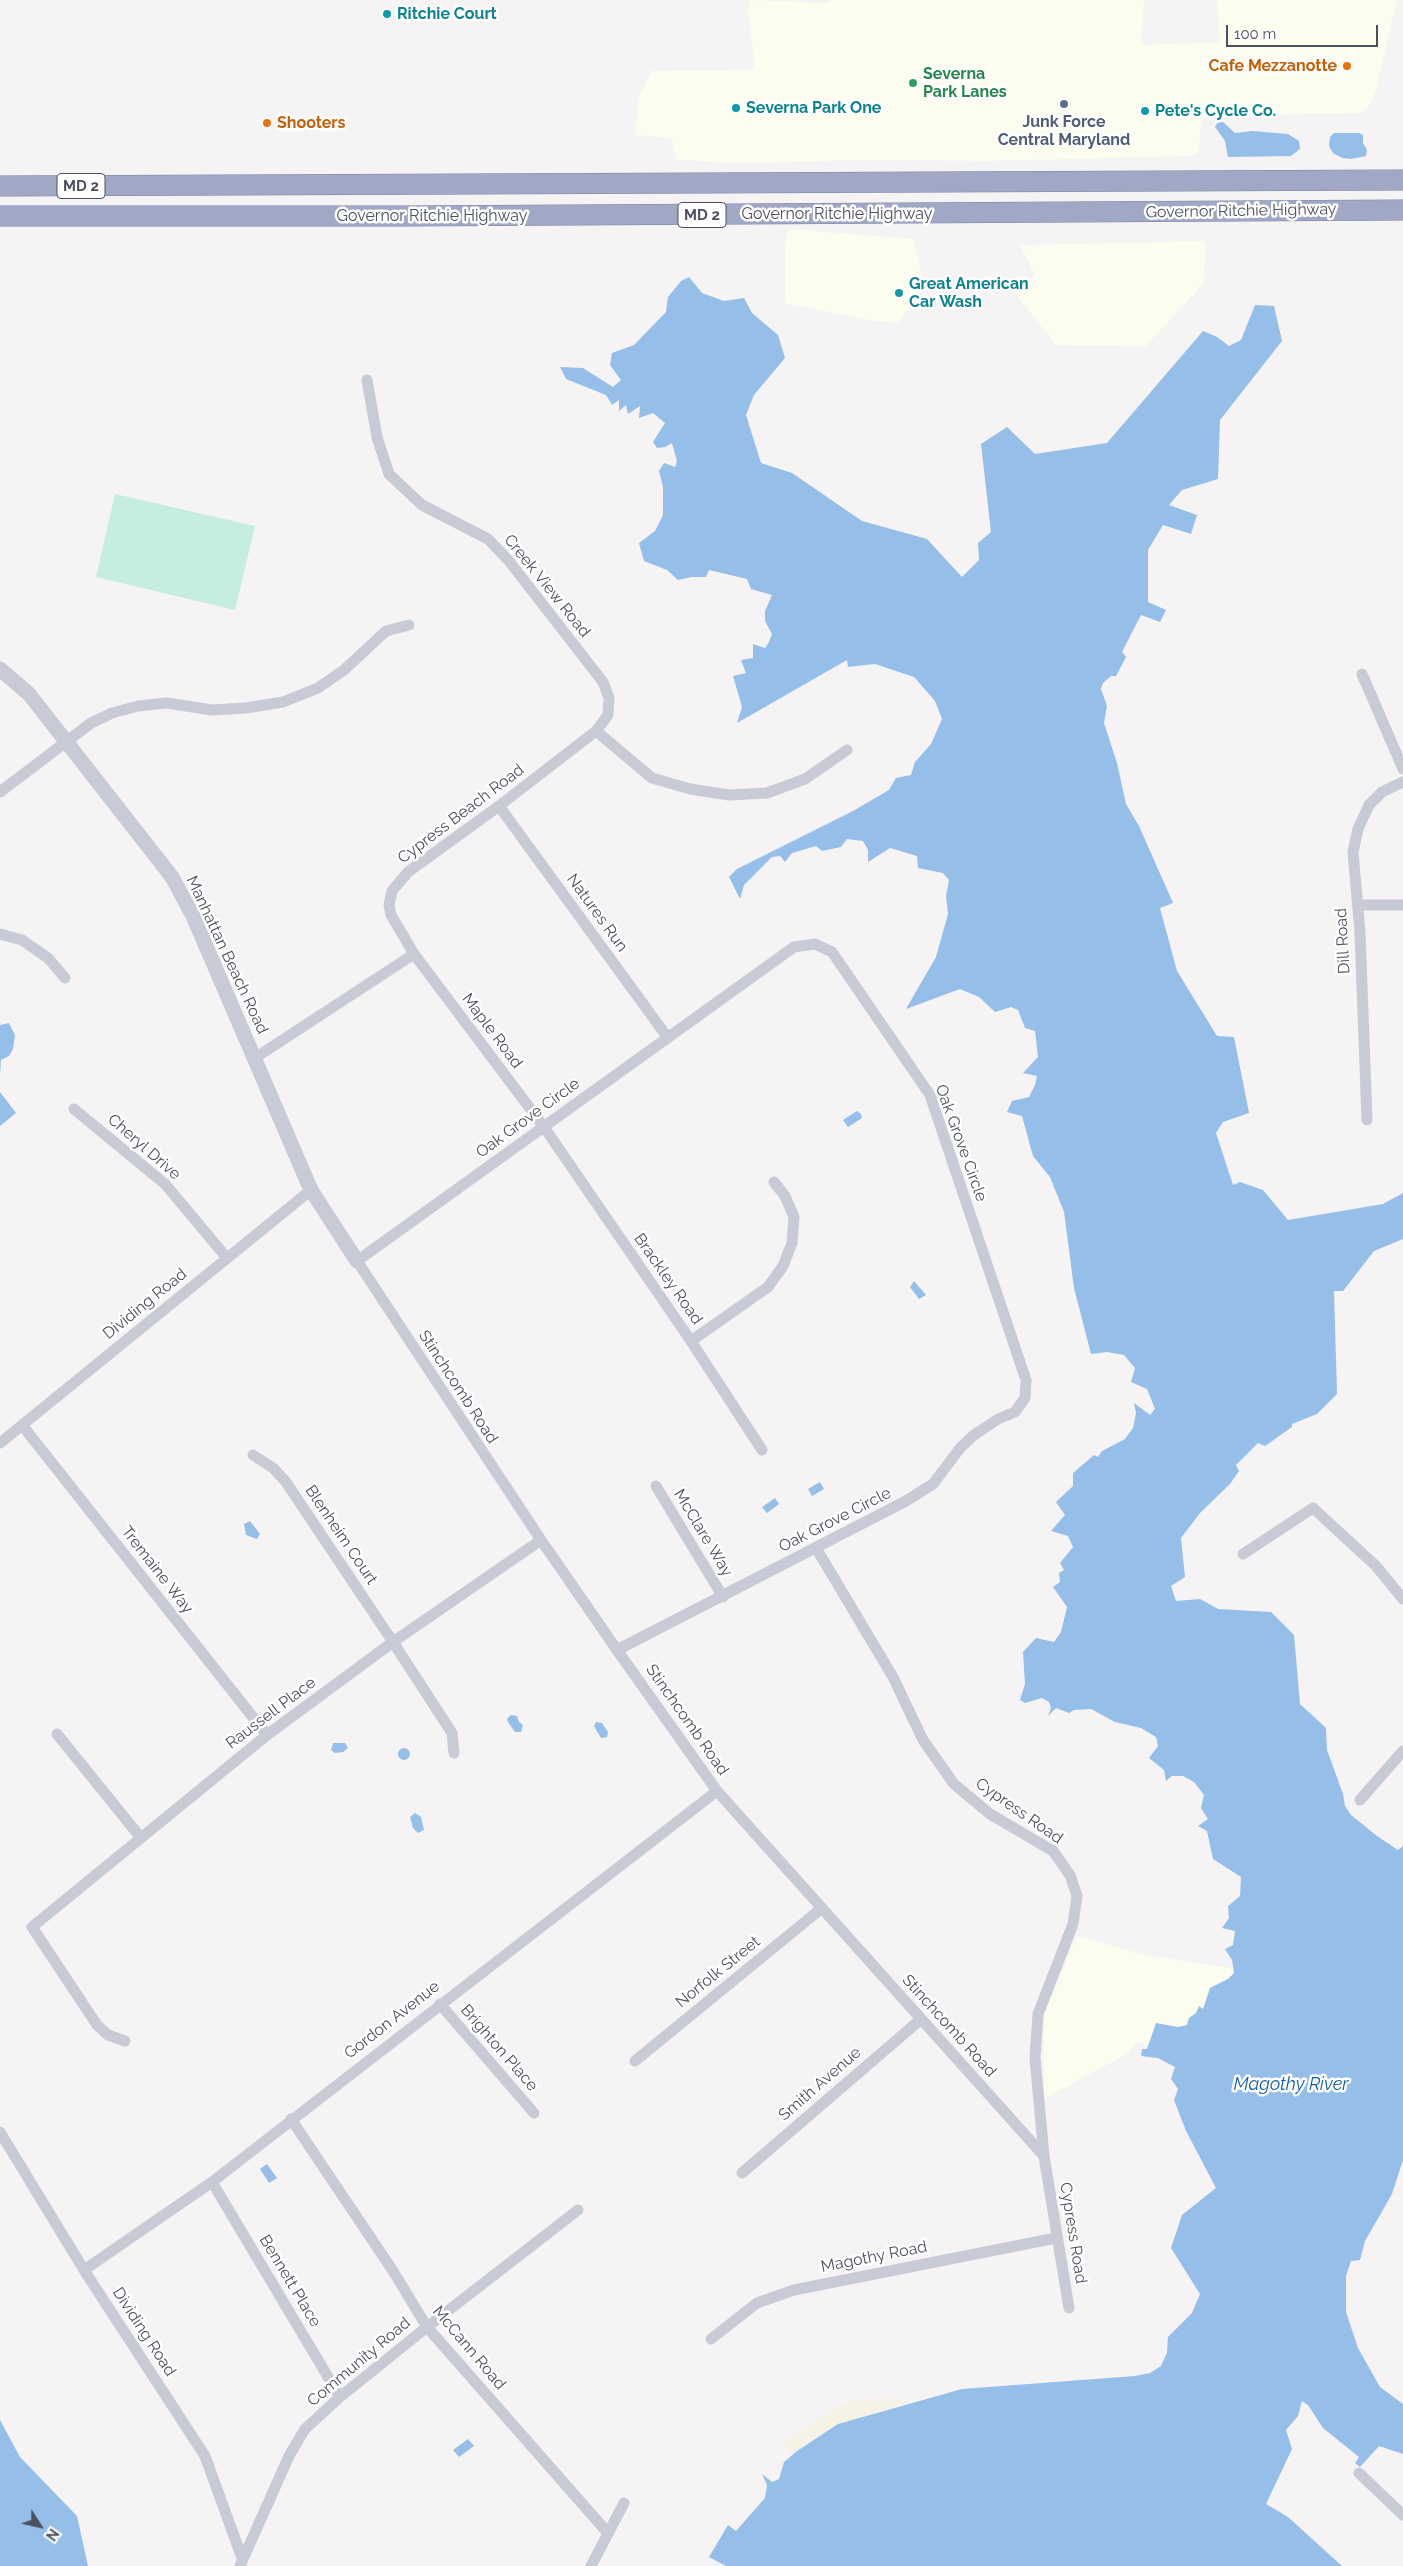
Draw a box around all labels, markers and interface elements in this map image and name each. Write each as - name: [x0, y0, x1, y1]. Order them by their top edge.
- place label: Ritchie Court: [397, 4, 497, 24]
- marker: Ritchie Court: [381, 8, 393, 20]
- scale bar: [1228, 15, 1380, 47]
- text: 100 m: [1234, 25, 1276, 43]
- place label: Cafe Mezzanotte: [1209, 56, 1337, 76]
- marker: Cafe Mezzanotte: [1341, 60, 1353, 72]
- place label: Severna Park Lanes: [923, 64, 1007, 102]
- marker: Severna Park Lanes: [907, 77, 919, 89]
- place label: Severna Park One: [746, 98, 881, 118]
- marker: Junk Force Central Maryland: [1058, 98, 1070, 110]
- place label: Pete's Cycle Co.: [1155, 101, 1276, 121]
- marker: Severna Park One: [730, 102, 742, 114]
- marker: Pete's Cycle Co.: [1139, 105, 1151, 117]
- place label: Junk Force Central Maryland: [998, 112, 1130, 150]
- place label: Shooters: [277, 113, 345, 133]
- marker: Shooters: [261, 117, 273, 129]
- road number: MD 2: [57, 174, 105, 198]
- street label: Governor Ritchie Highway: [1145, 200, 1337, 222]
- road number: MD 2: [678, 202, 726, 228]
- street label: Governor Ritchie Highway: [742, 204, 932, 224]
- street label: Governor Ritchie Highway: [337, 206, 527, 226]
- place label: Great American Car Wash: [909, 274, 1029, 312]
- marker: Great American Car Wash: [893, 287, 905, 299]
- street label: Creek View Road: [500, 531, 594, 641]
- street label: Cypress Beach Road: [394, 760, 528, 868]
- street label: Natures Run: [562, 870, 632, 956]
- street label: Manhattan Beach Road: [182, 873, 272, 1037]
- street label: Dill Road: [1332, 907, 1354, 975]
- street label: Maple Road: [458, 990, 526, 1072]
- street label: Oak Grove Circle: [472, 1074, 584, 1162]
- street label: Oak Grove Circle: [931, 1082, 991, 1204]
- street label: Cheryl Drive: [104, 1110, 184, 1184]
- street label: Brackley Road: [629, 1230, 707, 1328]
- street label: Dividing Road: [99, 1264, 191, 1344]
- street label: Stinchcomb Road: [414, 1327, 502, 1447]
- street label: Blenheim Court: [301, 1482, 381, 1588]
- street label: Oak Grove Circle: [776, 1483, 894, 1557]
- street label: McClare Way: [669, 1486, 737, 1580]
- street label: Tremaine Way: [117, 1522, 197, 1618]
- street label: Stinchcomb Road: [642, 1661, 732, 1779]
- street label: Raussell Place: [222, 1673, 320, 1753]
- street label: Cypress Road: [972, 1774, 1066, 1848]
- street label: Norfolk Street: [672, 1932, 764, 2012]
- street label: Stinchcomb Road: [898, 1971, 1000, 2081]
- street label: Gordon Avenue: [341, 1977, 443, 2063]
- street label: Brighton Place: [456, 2001, 542, 2095]
- street label: Smith Avenue: [775, 2043, 865, 2125]
- water label: Magothy River: [1234, 2074, 1348, 2096]
- street label: Cypress Road: [1056, 2181, 1090, 2285]
- street label: Bennett Place: [255, 2232, 325, 2330]
- street label: Magothy Road: [819, 2237, 929, 2277]
- street label: Dividing Road: [108, 2284, 180, 2380]
- street label: McCann Road: [428, 2302, 510, 2394]
- street label: Community Road: [304, 2313, 414, 2411]
- north arrow: [15, 2501, 65, 2551]
- text: N: [43, 2526, 62, 2544]

